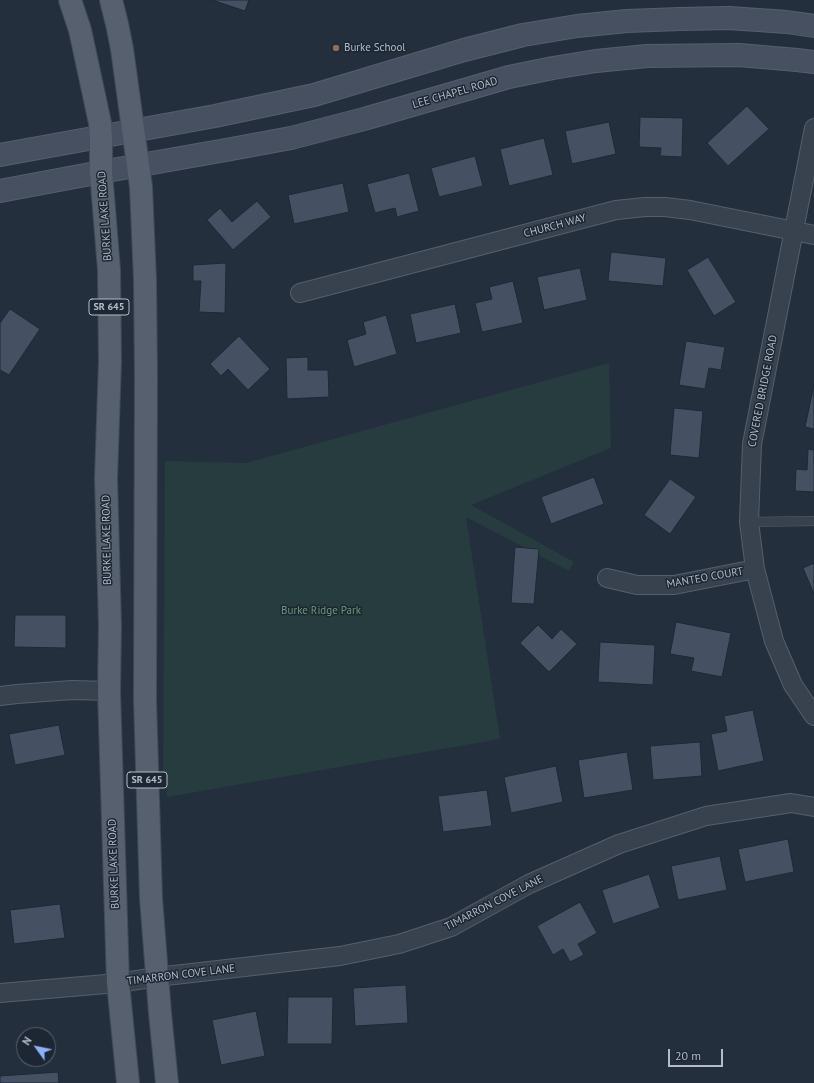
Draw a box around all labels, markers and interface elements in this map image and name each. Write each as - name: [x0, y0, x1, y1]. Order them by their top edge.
- place label: Burke School: [344, 41, 406, 55]
- marker: Burke School: [331, 43, 341, 53]
- street label: LEE CHAPEL ROAD: [411, 75, 499, 111]
- street label: BURKE LAKE ROAD: [95, 170, 115, 262]
- street label: CHURCH WAY: [522, 211, 588, 241]
- road number: SR 645: [89, 299, 129, 315]
- street label: COVERED BRIDGE ROAD: [746, 334, 780, 448]
- street label: BURKE LAKE ROAD: [100, 495, 114, 585]
- street label: MANTEO COURT: [666, 565, 744, 591]
- park label: Burke Ridge Park: [281, 604, 361, 618]
- road number: SR 645: [127, 772, 167, 788]
- street label: BURKE LAKE ROAD: [106, 819, 122, 909]
- street label: TIMARRON COVE LANE: [443, 872, 545, 934]
- street label: TIMARRON COVE LANE: [126, 962, 236, 988]
- north arrow: [16, 1027, 56, 1067]
- text: N: [19, 1034, 35, 1048]
- scale bar: [670, 1041, 725, 1067]
- text: 20 m: [675, 1048, 701, 1063]

